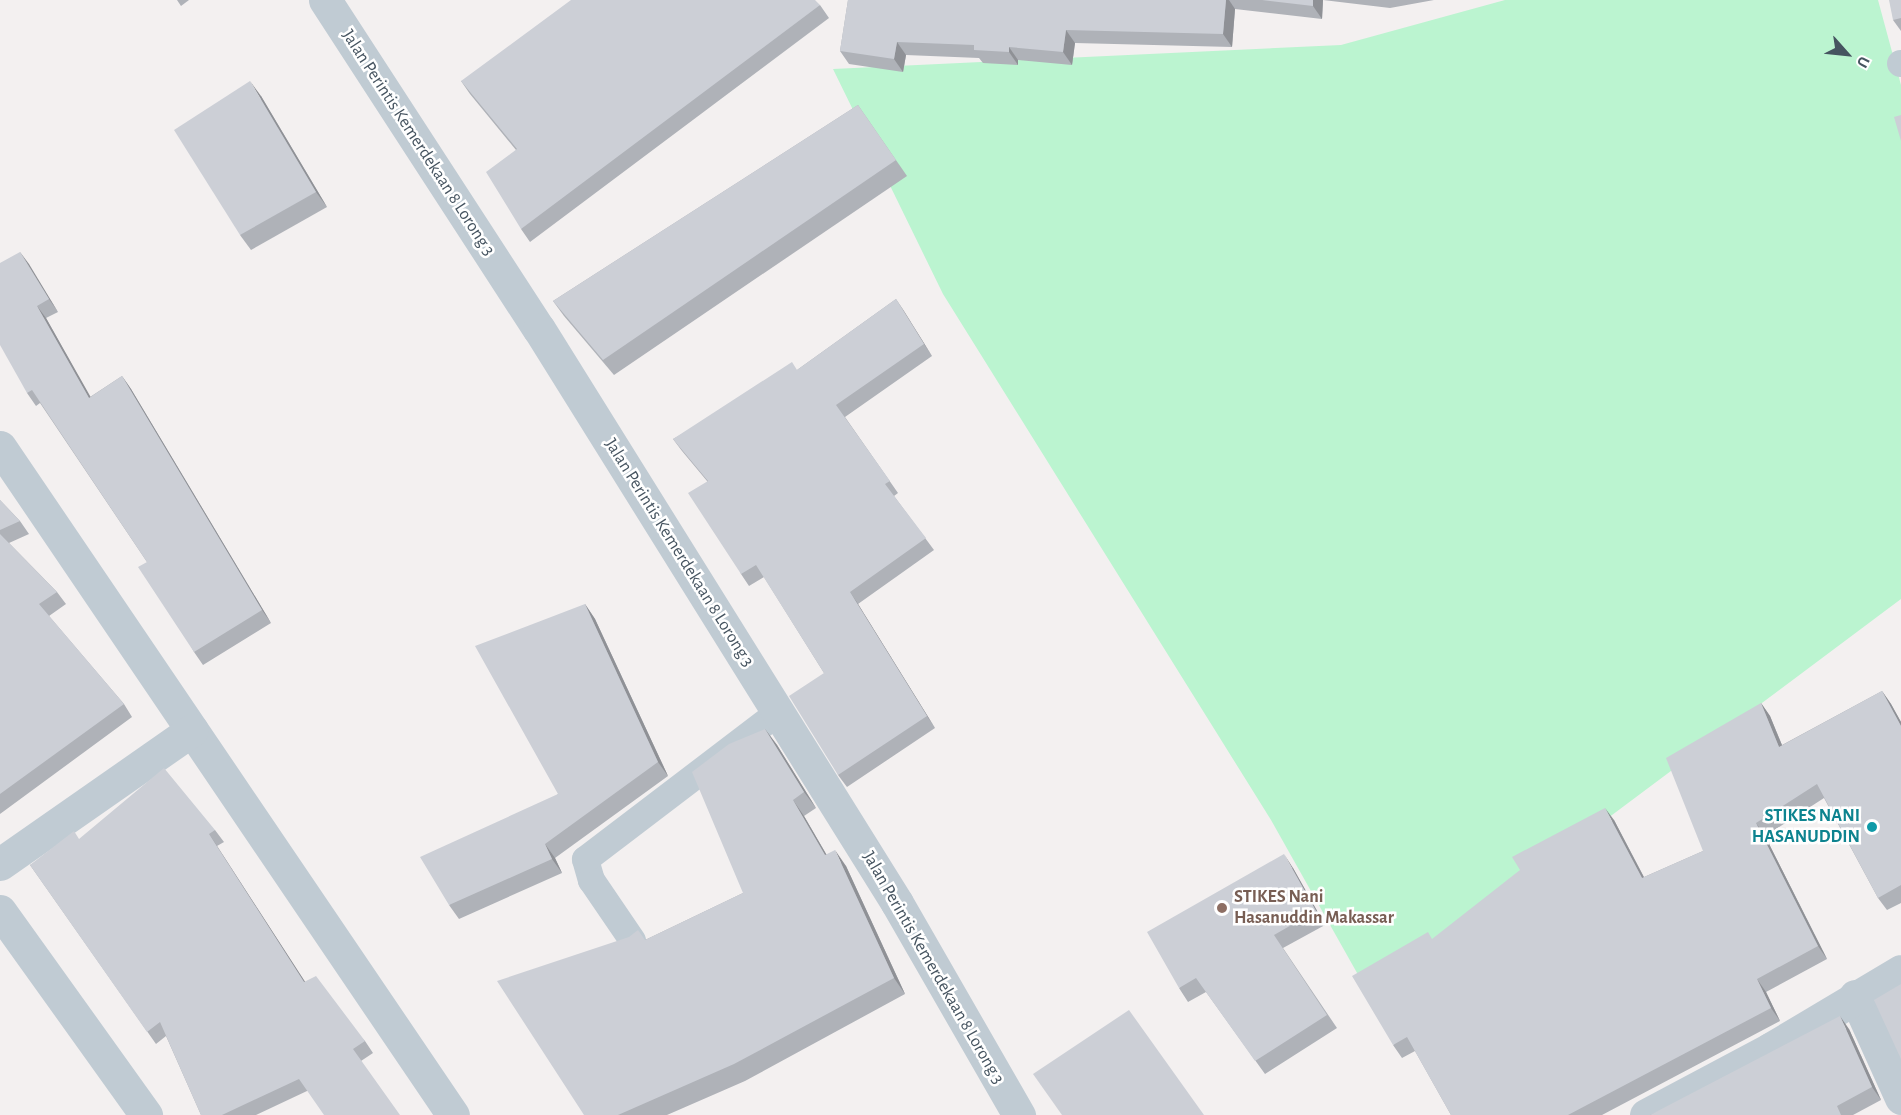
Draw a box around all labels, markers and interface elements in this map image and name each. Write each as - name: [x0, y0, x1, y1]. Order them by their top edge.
- north arrow: [1817, 24, 1877, 84]
- street label: Jalan Perintis Kemerdekaan 8 Lorong 3: [337, 26, 499, 260]
- text: U: [1854, 54, 1872, 70]
- street label: Jalan Perintis Kemerdekaan 8 Lorong 3: [600, 435, 758, 671]
- place label: STIKES NANI HASANUDDIN: [1752, 806, 1860, 848]
- marker: STIKES NANI HASANUDDIN: [1865, 820, 1879, 834]
- street label: Jalan Perintis Kemerdekaan 8 Lorong 3: [857, 848, 1009, 1088]
- place label: STIKES Nani Hasanuddin Makassar: [1234, 887, 1394, 930]
- marker: STIKES Nani Hasanuddin Makassar: [1215, 901, 1229, 915]

